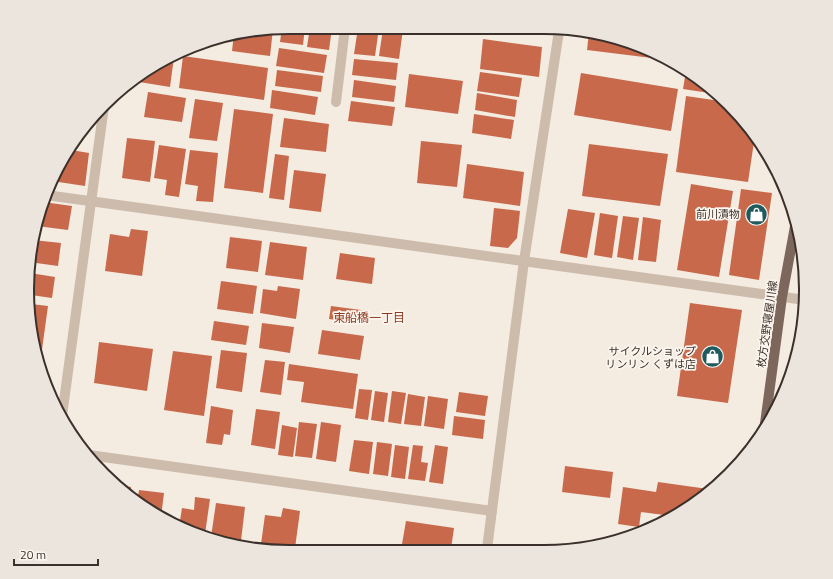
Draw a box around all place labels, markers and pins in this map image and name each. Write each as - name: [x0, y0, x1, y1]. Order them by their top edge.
- shop icon: 前川漬物: [743, 201, 769, 227]
- place label: 前川漬物: [696, 206, 740, 222]
- place label: サイクルショップ リンリン くずは店: [606, 343, 696, 372]
- shop icon: サイクルショップ リンリン くずは店: [699, 344, 725, 370]

